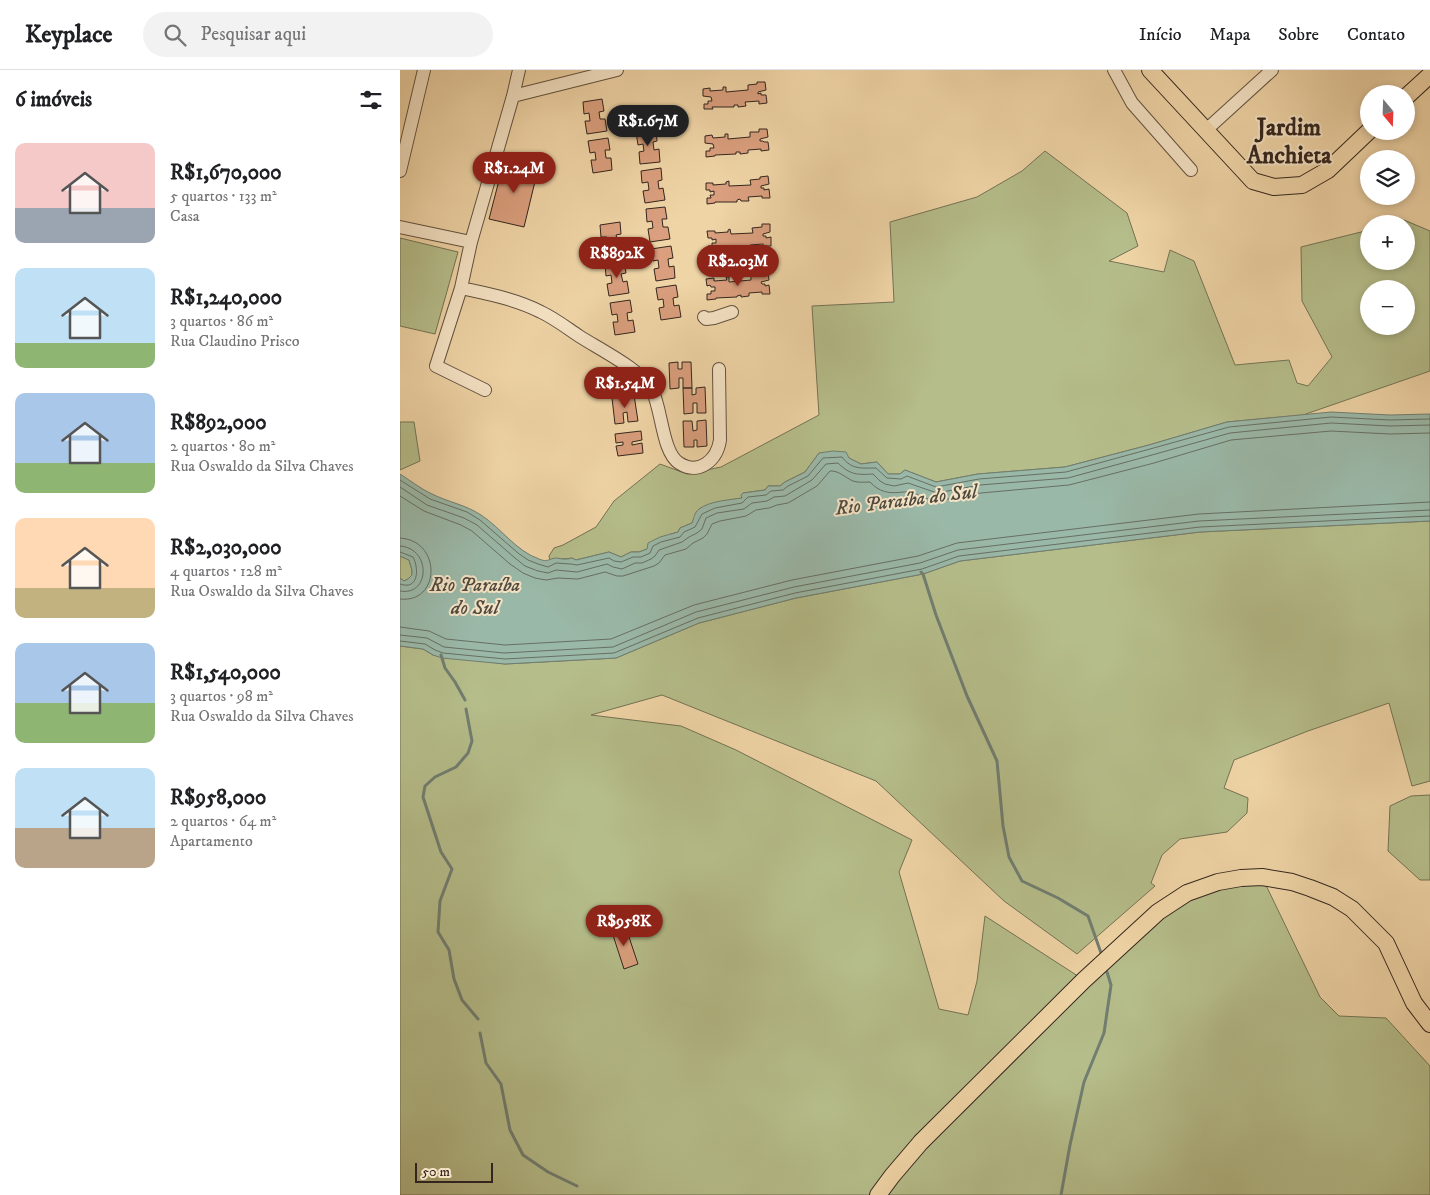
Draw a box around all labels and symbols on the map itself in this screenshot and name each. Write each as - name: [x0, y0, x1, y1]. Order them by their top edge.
- north arrow: [1360, 85, 1415, 140]
- pin: R$1.67M: [602, 104, 694, 147]
- district label: Jardim Anchieta: [1246, 113, 1332, 171]
- pin: R$1.24M: [468, 152, 560, 194]
- pin: R$892K: [576, 236, 658, 279]
- pin: R$2.03M: [692, 244, 784, 287]
- pin: R$1.54M: [579, 366, 671, 409]
- water label: Rio Paraíba do Sul: [833, 479, 980, 522]
- water label: Rio Paraíba do Sul: [429, 573, 520, 621]
- pin: R$958K: [583, 904, 665, 947]
- scale bar: [415, 1160, 492, 1183]

